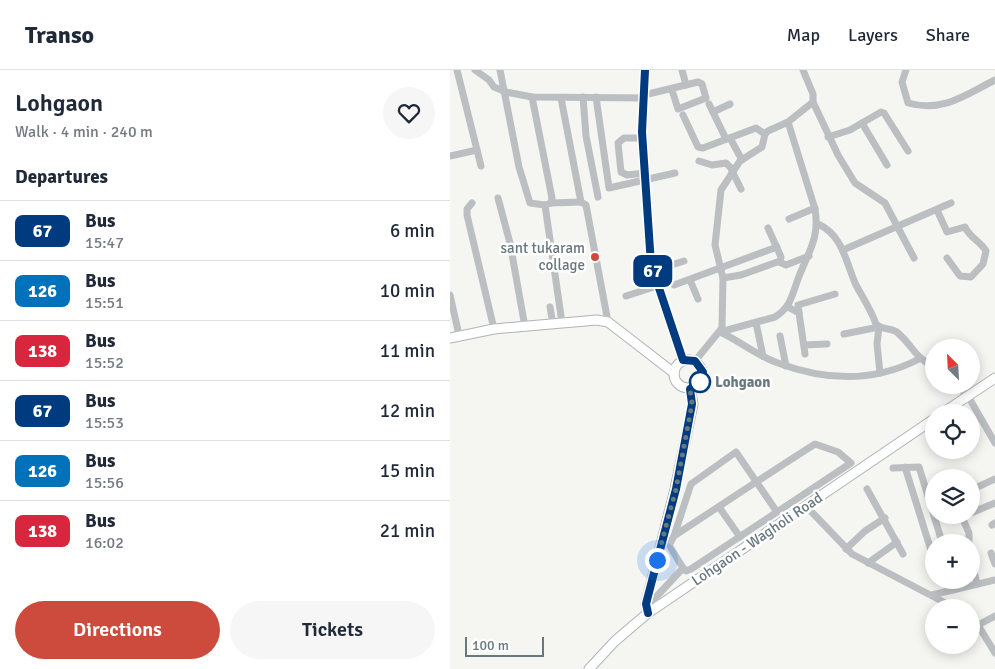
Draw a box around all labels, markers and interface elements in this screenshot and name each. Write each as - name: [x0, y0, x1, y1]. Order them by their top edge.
- text: Transo: [25, 20, 94, 50]
- text: Map: [787, 24, 820, 46]
- text: Layers: [848, 24, 898, 46]
- text: Share: [926, 24, 970, 46]
- button: heart: [383, 87, 435, 139]
- text: Lohgaon: [15, 88, 103, 118]
- text: Walk · 4 min · 240 m: [15, 122, 153, 142]
- text: Departures: [15, 165, 108, 189]
- text: Bus: [85, 209, 116, 233]
- text: 6 min: [390, 219, 435, 243]
- text: 67: [33, 220, 52, 242]
- text: 15:47: [85, 233, 124, 253]
- place label: sant tukaram collage: [501, 239, 585, 274]
- marker: sant tukaram collage: [589, 251, 601, 263]
- line badge: 67: [630, 255, 676, 287]
- text: 67: [643, 260, 663, 282]
- text: Bus: [85, 269, 116, 293]
- text: 10 min: [380, 279, 435, 303]
- text: 126: [28, 280, 57, 302]
- text: 15:51: [85, 293, 124, 313]
- text: Bus: [85, 329, 116, 353]
- text: 11 min: [380, 339, 435, 363]
- north arrow: [925, 339, 980, 394]
- map controls: [925, 339, 980, 654]
- text: 138: [28, 340, 57, 362]
- text: 15:52: [85, 353, 124, 373]
- marker: Lohgaon: [689, 371, 711, 393]
- place label: Lohgaon: [715, 373, 770, 391]
- text: Bus: [85, 389, 116, 413]
- text: 12 min: [380, 399, 435, 423]
- text: 67: [33, 400, 52, 422]
- button: locate: [925, 404, 980, 459]
- text: 15:53: [85, 413, 124, 433]
- text: Bus: [85, 449, 116, 473]
- text: 15 min: [380, 459, 435, 483]
- text: 126: [28, 460, 57, 482]
- button: layers: [925, 469, 980, 524]
- text: 15:56: [85, 473, 124, 493]
- street label: Lohgaon - Wagholi Road: [688, 488, 826, 590]
- text: Bus: [85, 509, 116, 533]
- text: 21 min: [380, 519, 435, 543]
- text: 138: [28, 520, 57, 542]
- text: 16:02: [85, 533, 124, 553]
- button: +: [925, 534, 980, 589]
- your location: [645, 548, 670, 573]
- button: −: [925, 599, 980, 654]
- button: Directions: [15, 601, 220, 659]
- button: Tickets: [230, 601, 435, 659]
- scale bar: [465, 634, 544, 657]
- text: 100 m: [472, 637, 509, 654]

